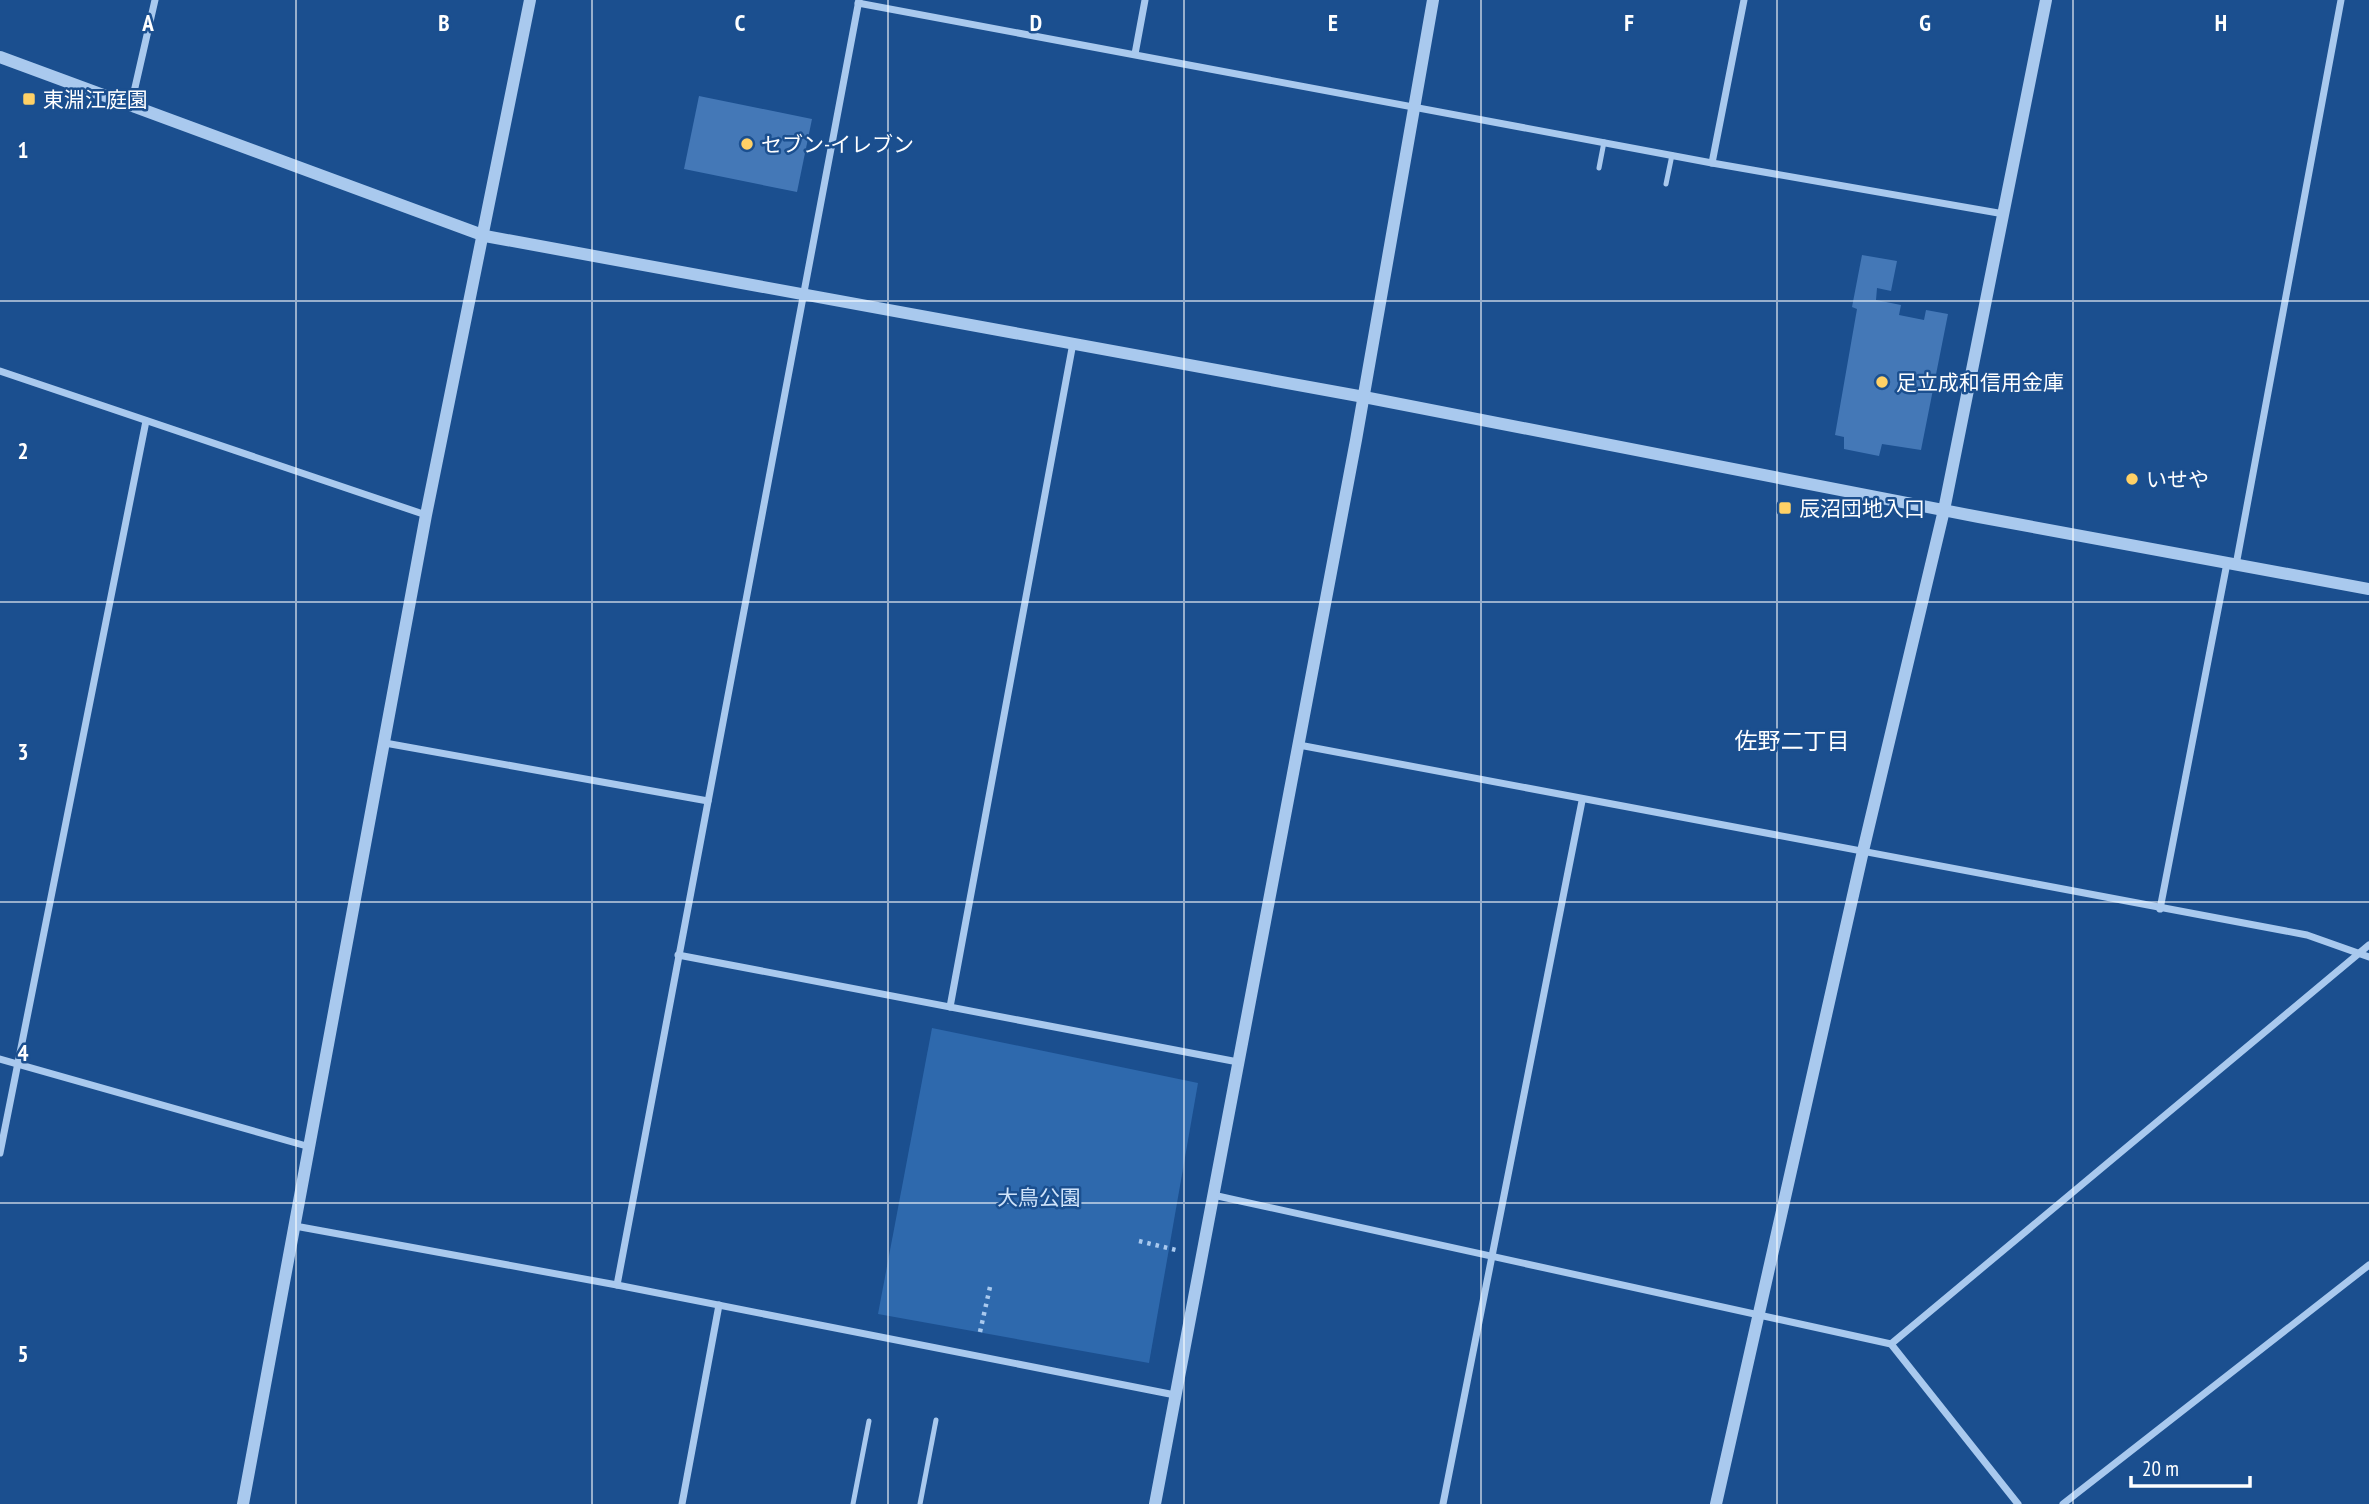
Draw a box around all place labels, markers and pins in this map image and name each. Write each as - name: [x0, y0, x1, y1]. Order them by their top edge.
- place label: 東淵江庭園: [43, 86, 148, 113]
- marker: 東淵江庭園: [21, 91, 37, 107]
- place label: セブン-イレブン: [761, 131, 914, 158]
- marker: セブン-イレブン: [739, 136, 755, 152]
- place label: 足立成和信用金庫: [1896, 369, 2064, 396]
- marker: 足立成和信用金庫: [1874, 374, 1890, 390]
- place label: いせや: [2146, 466, 2209, 493]
- marker: いせや: [2124, 471, 2140, 487]
- place label: 辰沼団地入口: [1799, 495, 1925, 522]
- marker: 辰沼団地入口: [1777, 500, 1793, 516]

